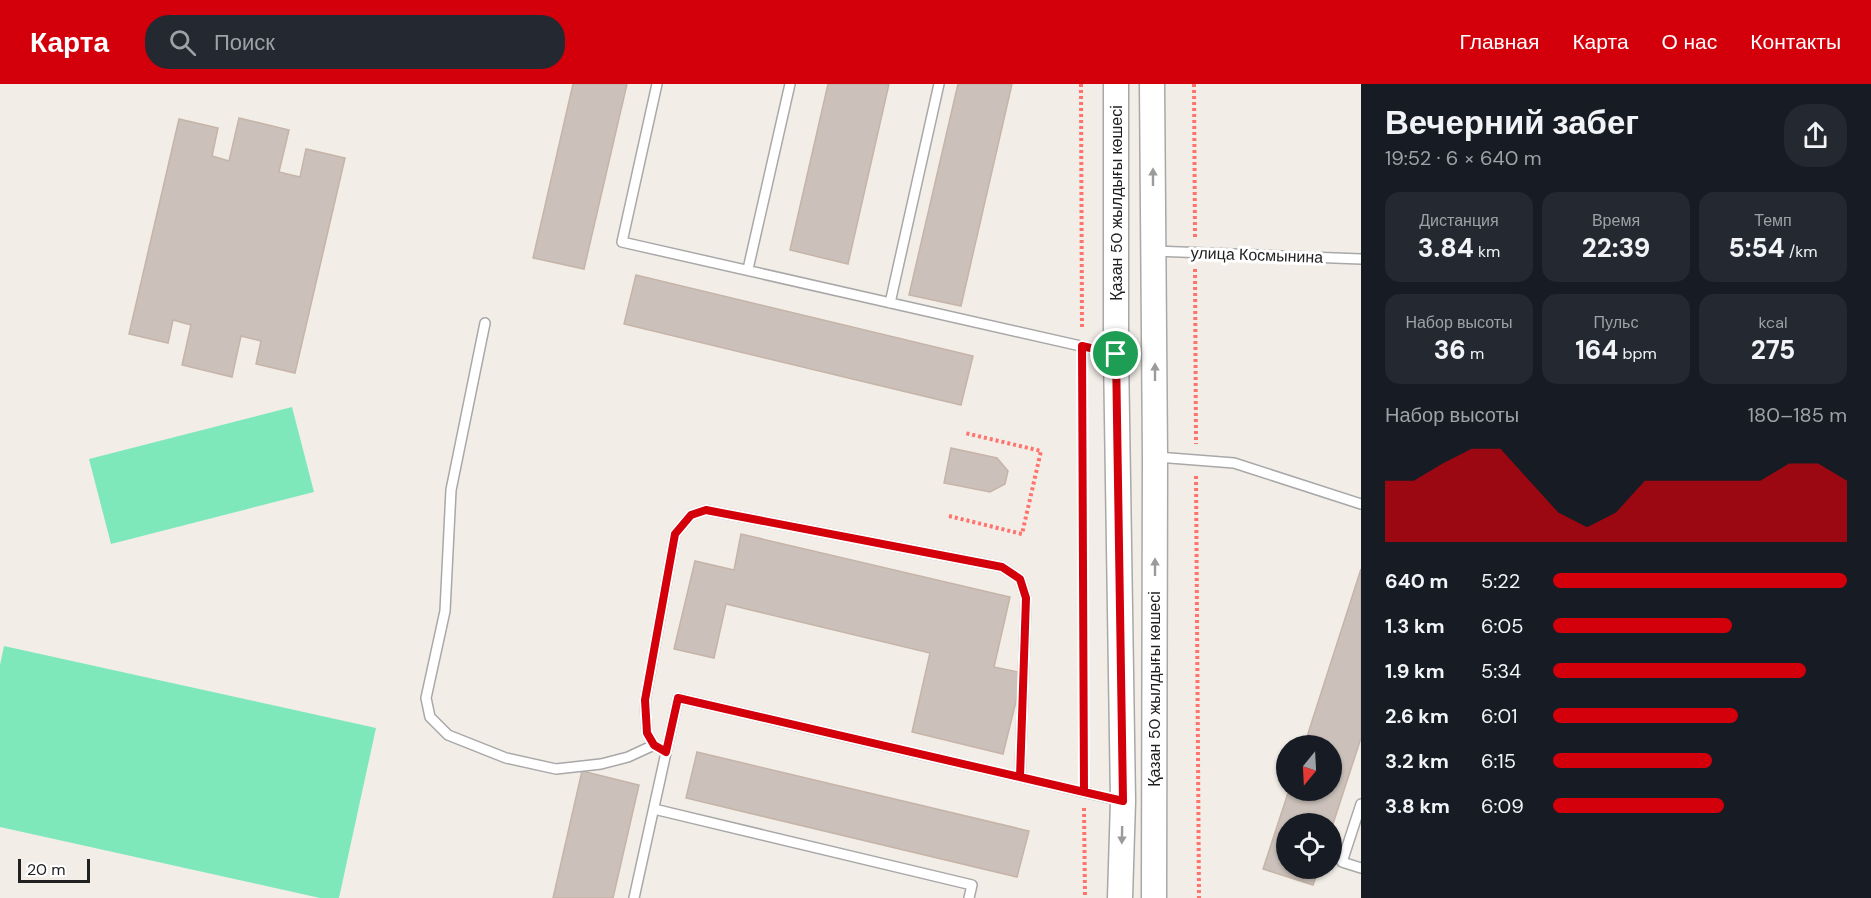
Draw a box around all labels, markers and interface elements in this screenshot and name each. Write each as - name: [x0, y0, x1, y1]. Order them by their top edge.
- search box: [145, 15, 565, 69]
- text: Карта: [30, 24, 109, 61]
- icon: search: [166, 26, 199, 59]
- text: Поиск: [214, 28, 275, 57]
- text: Главная: [1459, 28, 1539, 56]
- text: Карта: [1572, 28, 1629, 56]
- text: О нас: [1662, 28, 1717, 56]
- text: Контакты: [1750, 28, 1841, 56]
- text: Вечерний забег: [1385, 101, 1639, 144]
- button: share: [1784, 104, 1847, 167]
- street label: Қазан 50 жылдығы көшесі: [1106, 105, 1127, 301]
- text: 19:52 · 6 × 640 m: [1385, 145, 1542, 171]
- one-way arrow: [1148, 167, 1158, 186]
- text: Дистанция: [1419, 210, 1499, 231]
- text: Время: [1592, 210, 1640, 231]
- text: Темп: [1754, 210, 1792, 231]
- text: 3.84: [1418, 231, 1474, 265]
- text: 22:39: [1582, 231, 1650, 265]
- text: 5:54: [1728, 231, 1785, 265]
- text: km: [1474, 241, 1500, 262]
- text: /km: [1785, 241, 1818, 262]
- street label: улица Космынина: [1190, 242, 1324, 268]
- text: Набор высоты: [1405, 312, 1513, 333]
- text: Пульс: [1594, 312, 1638, 333]
- text: kcal: [1759, 312, 1787, 333]
- pin: [1090, 328, 1141, 379]
- text: 36: [1434, 333, 1466, 367]
- text: 164: [1575, 333, 1618, 367]
- text: 275: [1751, 333, 1795, 367]
- icon: arrive: [1099, 337, 1132, 370]
- text: m: [1466, 343, 1484, 364]
- text: bpm: [1618, 343, 1657, 364]
- one-way arrow: [1150, 362, 1159, 381]
- text: Набор высоты: [1385, 402, 1519, 428]
- text: 180–185 m: [1748, 402, 1847, 428]
- one-way arrow: [1150, 557, 1160, 576]
- text: 640 m: [1385, 568, 1448, 594]
- text: 5:22: [1481, 568, 1520, 594]
- street label: Қазан 50 жылдығы көшесі: [1144, 591, 1165, 787]
- text: 1.3 km: [1385, 613, 1444, 639]
- text: 6:05: [1481, 613, 1523, 639]
- text: 1.9 km: [1385, 658, 1445, 684]
- text: 5:34: [1481, 658, 1521, 684]
- text: 2.6 km: [1385, 703, 1449, 729]
- text: 6:01: [1481, 703, 1518, 729]
- north arrow: [1276, 735, 1342, 801]
- map controls: [1276, 735, 1342, 879]
- text: 3.2 km: [1385, 748, 1449, 774]
- text: 6:15: [1481, 748, 1516, 774]
- text: 3.8 km: [1385, 793, 1450, 819]
- text: 6:09: [1481, 793, 1524, 819]
- button: locate: [1276, 813, 1342, 879]
- one-way arrow: [1117, 826, 1127, 845]
- scale bar: [18, 856, 90, 884]
- text: 20 m: [27, 859, 66, 880]

